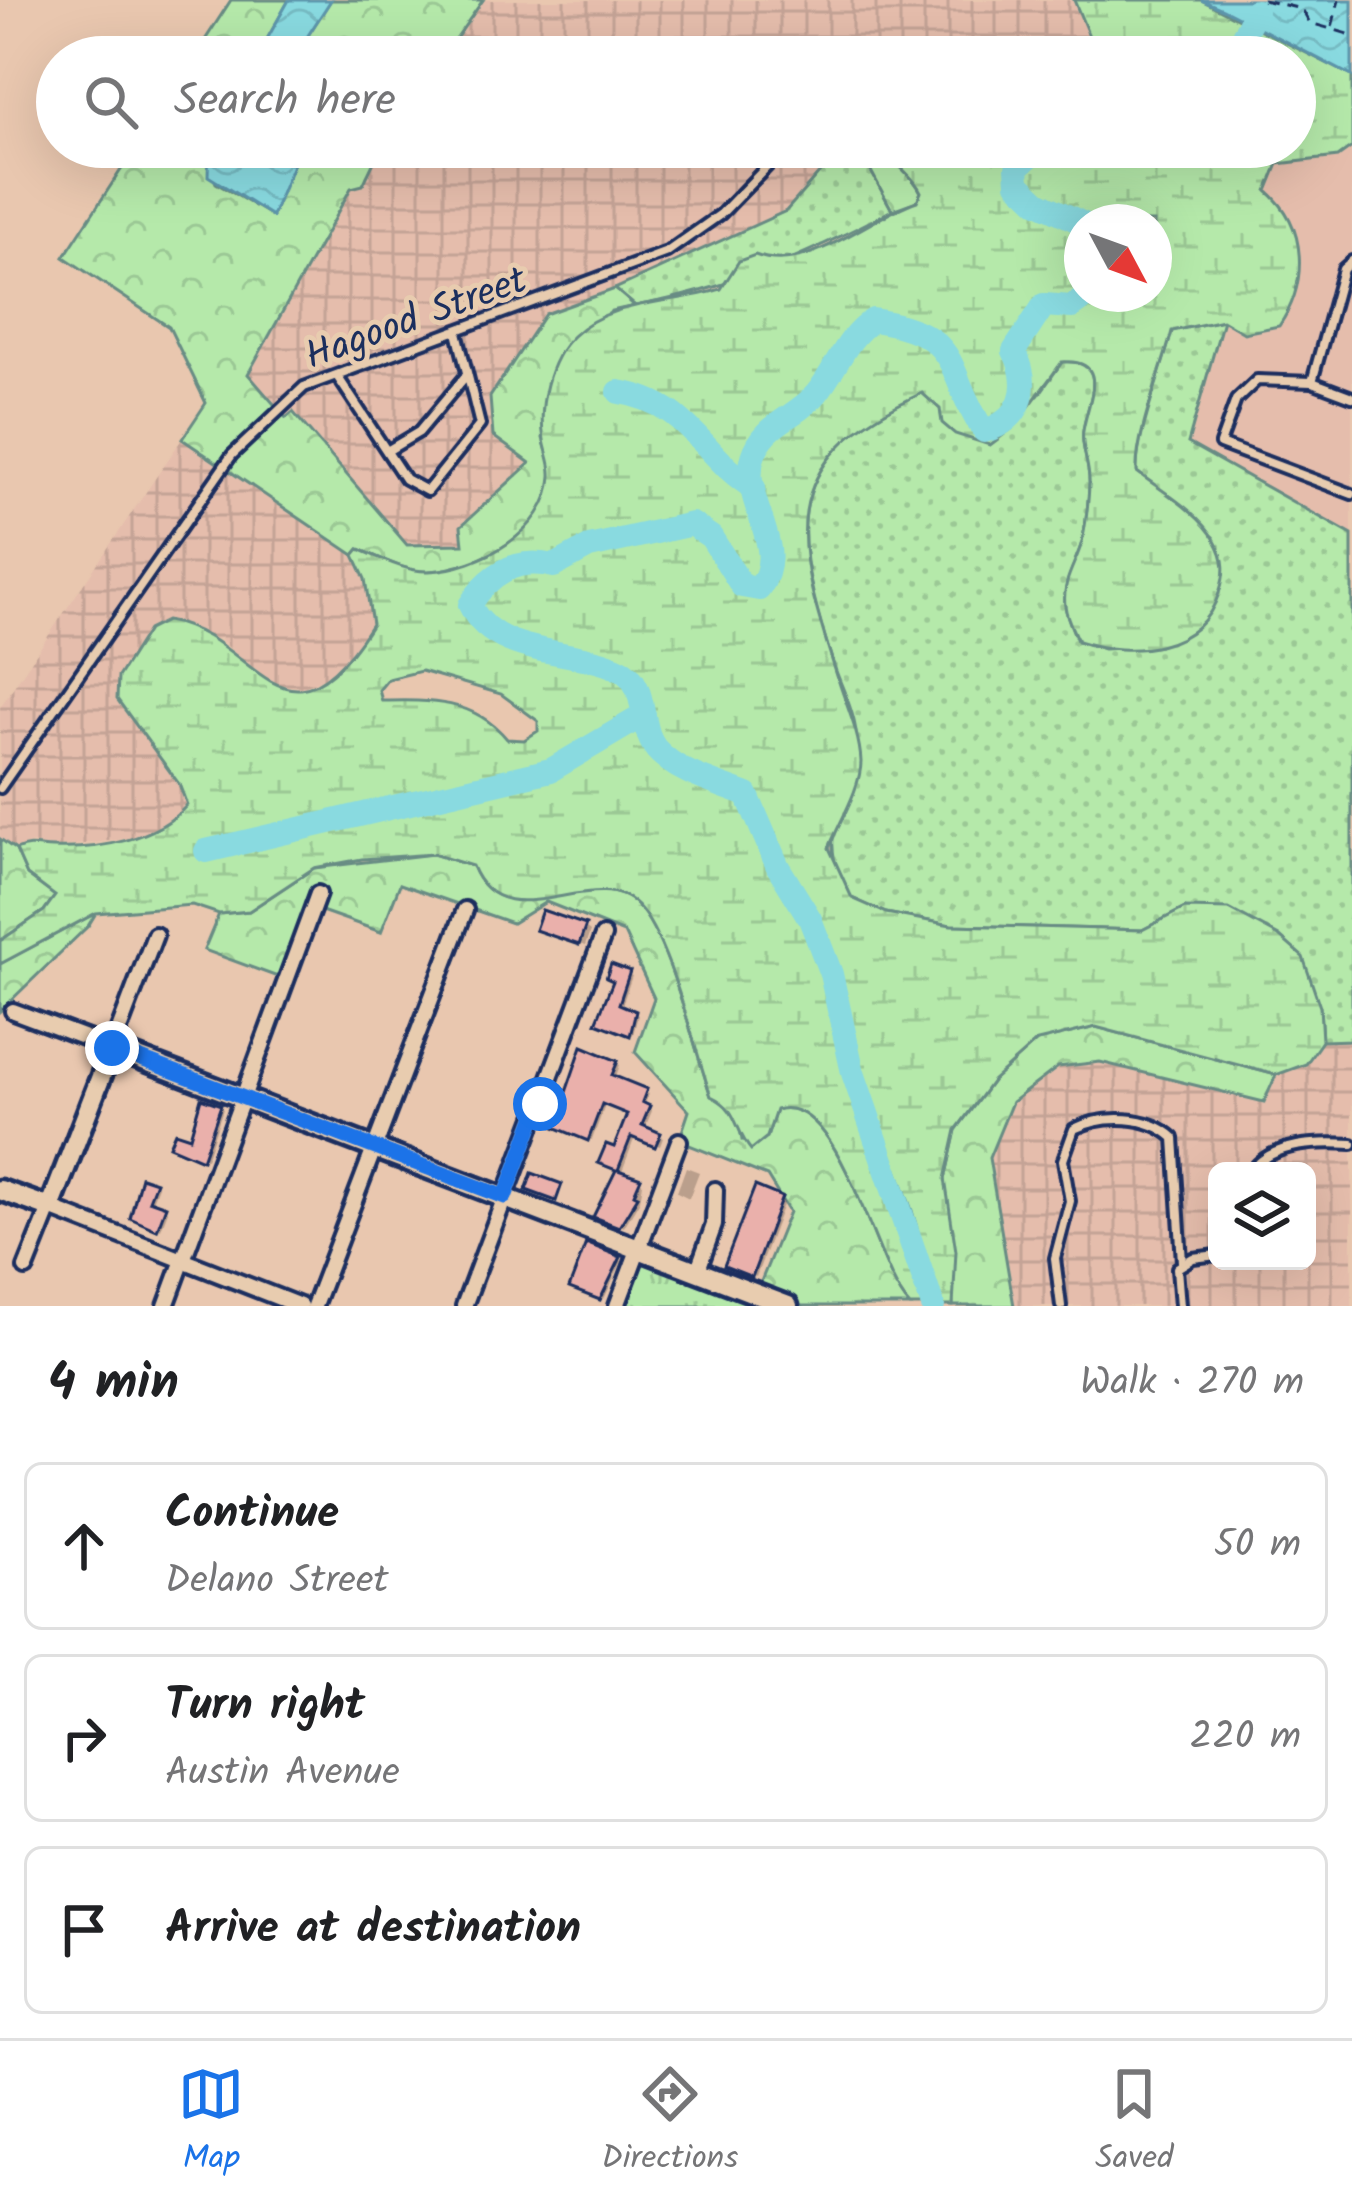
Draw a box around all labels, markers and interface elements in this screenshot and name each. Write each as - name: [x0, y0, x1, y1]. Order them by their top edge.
- search box: [36, 36, 1316, 168]
- text: Search here: [174, 66, 396, 138]
- icon: search: [78, 69, 144, 135]
- north arrow: [1064, 204, 1172, 312]
- street label: Hagood Street: [297, 251, 537, 389]
- route end: [85, 1021, 139, 1075]
- route start: [513, 1077, 567, 1131]
- map controls: [1208, 1162, 1316, 1270]
- button: layers: [1208, 1162, 1316, 1270]
- text: 4 min: [48, 1344, 179, 1425]
- text: Walk · 270 m: [1080, 1353, 1304, 1415]
- text: Continue: [165, 1479, 339, 1551]
- icon: ahead: [51, 1513, 117, 1579]
- text: 50 m: [1214, 1515, 1301, 1577]
- text: Delano Street: [165, 1551, 389, 1613]
- text: Turn right: [165, 1671, 365, 1743]
- icon: right: [51, 1705, 117, 1771]
- text: 220 m: [1189, 1707, 1301, 1769]
- text: Austin Avenue: [165, 1743, 400, 1805]
- text: Arrive at destination: [165, 1894, 581, 1966]
- icon: arrive: [51, 1897, 117, 1963]
- tab: Map: [178, 2061, 244, 2186]
- tab: Directions: [601, 2061, 738, 2186]
- tab: Saved: [1095, 2061, 1174, 2186]

